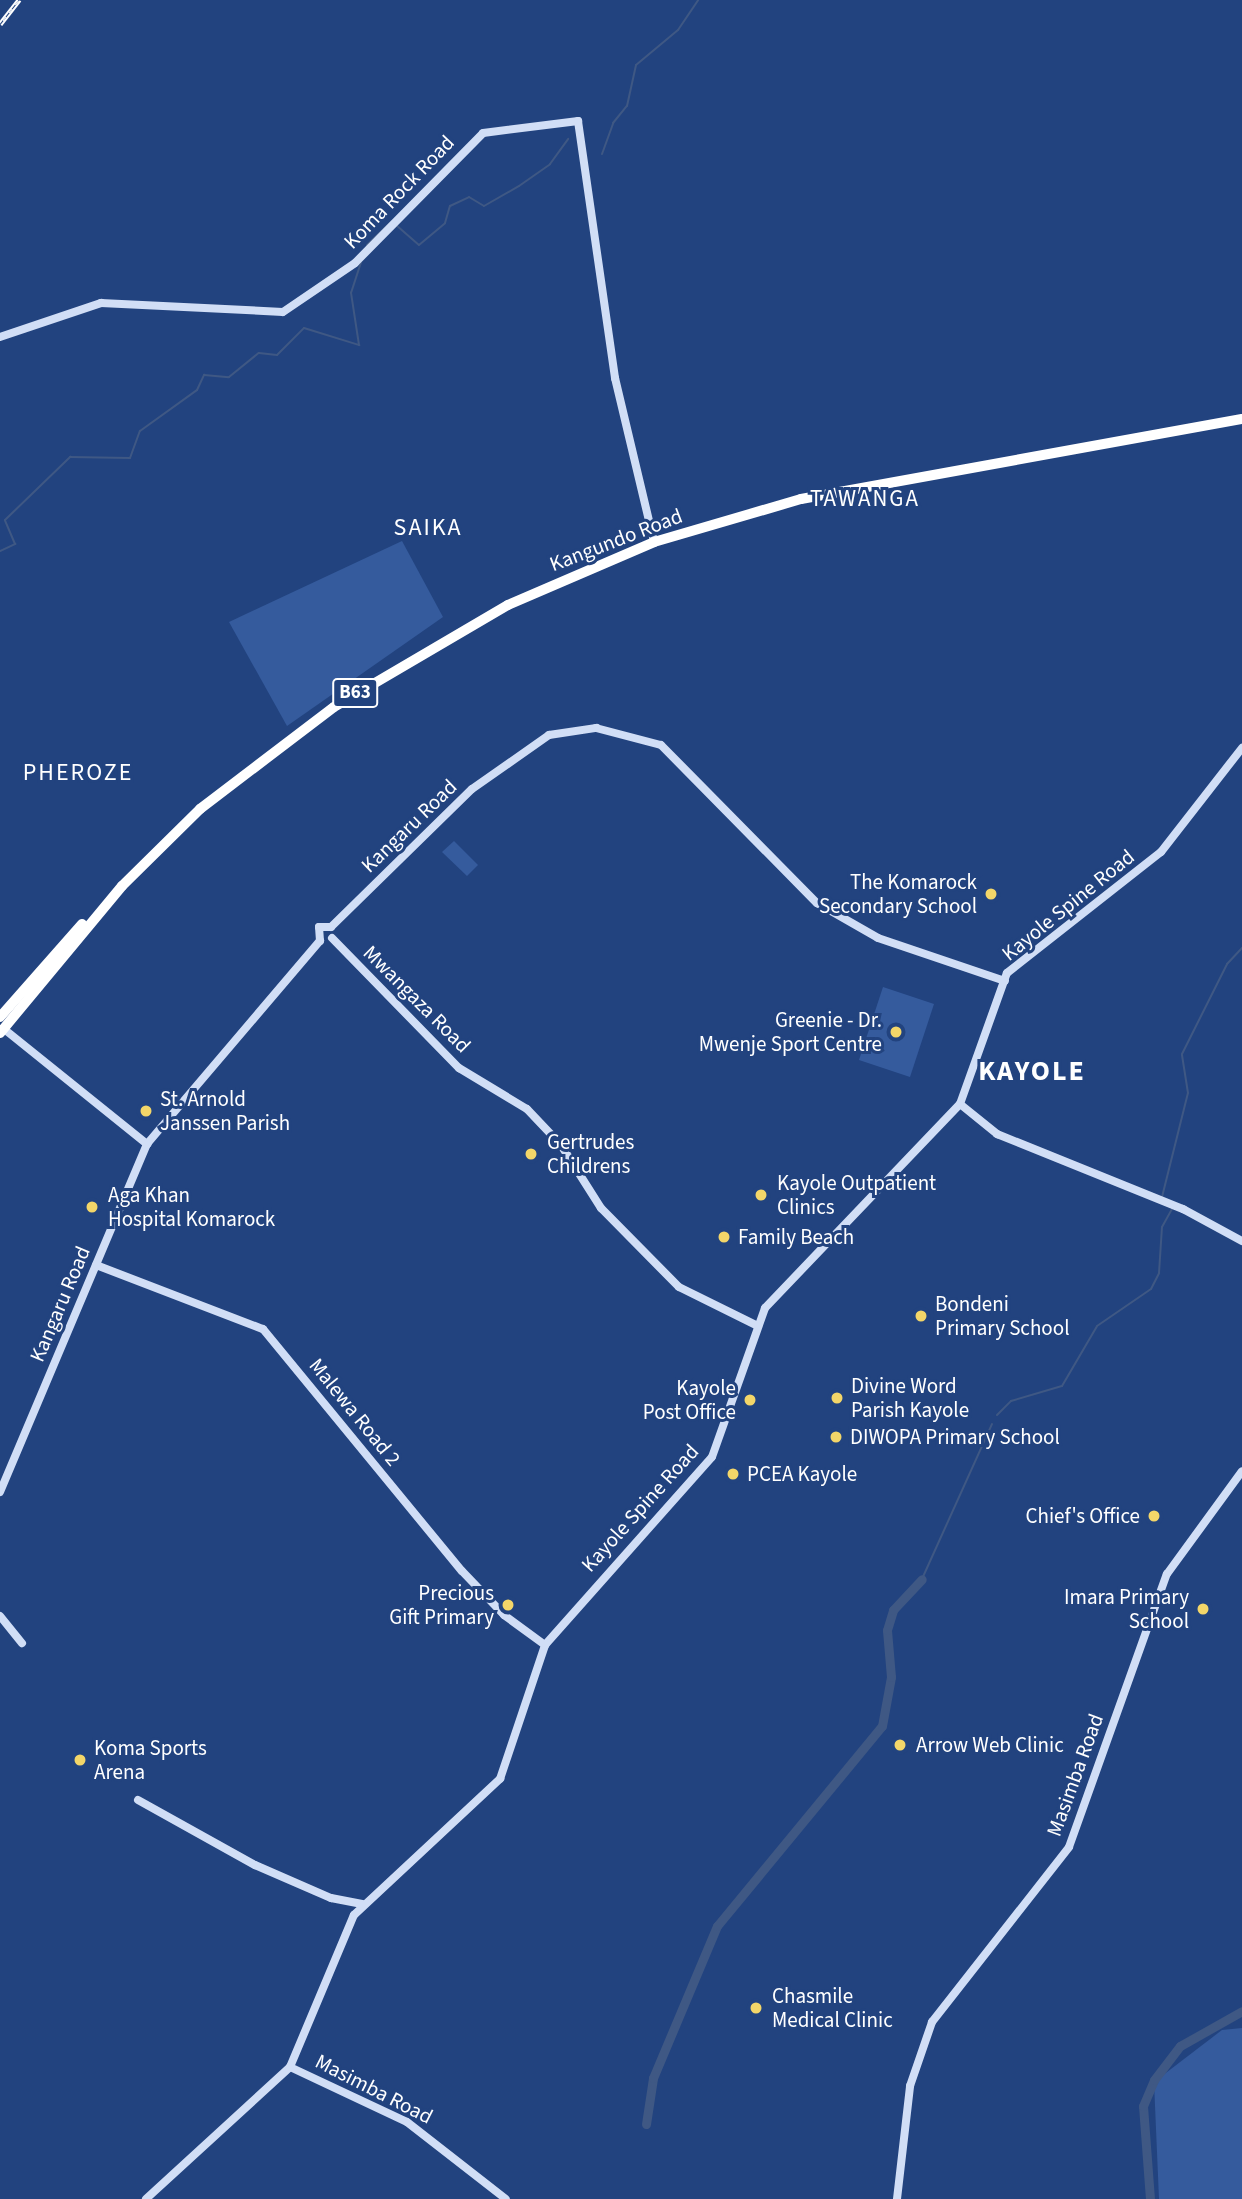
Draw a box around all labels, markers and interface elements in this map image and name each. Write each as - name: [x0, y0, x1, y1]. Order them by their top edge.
- street label: Koma Rock Road: [339, 130, 459, 254]
- district label: TAWANGA: [811, 485, 919, 513]
- street label: Kangundo Road: [546, 503, 686, 577]
- district label: SAIKA: [394, 514, 462, 542]
- road number: B63: [330, 678, 380, 708]
- district label: PHEROZE: [24, 759, 132, 787]
- street label: Kangaru Road: [356, 774, 462, 878]
- street label: Kayole Spine Road: [997, 844, 1139, 966]
- place label: The Komarock Secondary School: [819, 869, 977, 919]
- marker: The Komarock Secondary School: [983, 886, 999, 902]
- street label: Mwangaza Road: [358, 940, 476, 1058]
- place label: Greenie - Dr. Mwenje Sport Centre: [699, 1007, 882, 1057]
- marker: Greenie - Dr. Mwenje Sport Centre: [888, 1024, 904, 1040]
- district label: KAYOLE: [979, 1054, 1085, 1088]
- place label: St. Arnold Janssen Parish: [160, 1086, 290, 1136]
- marker: St. Arnold Janssen Parish: [138, 1103, 154, 1119]
- place label: Gertrudes Childrens: [547, 1129, 634, 1179]
- marker: Gertrudes Childrens: [521, 1144, 541, 1164]
- place label: Kayole Outpatient Clinics: [777, 1170, 936, 1220]
- place label: Aga Khan Hospital Komarock: [108, 1182, 275, 1232]
- marker: Kayole Outpatient Clinics: [751, 1185, 771, 1205]
- marker: Aga Khan Hospital Komarock: [82, 1197, 102, 1217]
- place label: Family Beach: [738, 1224, 854, 1250]
- marker: Family Beach: [716, 1229, 732, 1245]
- street label: Kangaru Road: [24, 1242, 96, 1366]
- place label: Bondeni Primary School: [935, 1291, 1069, 1341]
- marker: Bondeni Primary School: [913, 1308, 929, 1324]
- street label: Malewa Road 2: [304, 1353, 406, 1471]
- place label: Divine Word Parish Kayole: [851, 1373, 969, 1423]
- place label: Kayole Post Office: [643, 1375, 736, 1425]
- marker: Divine Word Parish Kayole: [829, 1390, 845, 1406]
- marker: Kayole Post Office: [742, 1392, 758, 1408]
- place label: DIWOPA Primary School: [850, 1424, 1060, 1450]
- marker: DIWOPA Primary School: [828, 1429, 844, 1445]
- street label: Kayole Spine Road: [576, 1439, 704, 1577]
- place label: PCEA Kayole: [747, 1461, 857, 1487]
- marker: PCEA Kayole: [725, 1466, 741, 1482]
- place label: Chief's Office: [1025, 1503, 1140, 1529]
- marker: Chief's Office: [1146, 1508, 1162, 1524]
- place label: Precious Gift Primary: [389, 1580, 494, 1630]
- place label: Imara Primary School: [1064, 1584, 1189, 1634]
- marker: Precious Gift Primary: [500, 1597, 516, 1613]
- marker: Imara Primary School: [1195, 1601, 1211, 1617]
- street label: Masimba Road: [1041, 1710, 1109, 1840]
- place label: Arrow Web Clinic: [916, 1732, 1064, 1758]
- place label: Koma Sports Arena: [94, 1735, 207, 1785]
- marker: Arrow Web Clinic: [890, 1735, 910, 1755]
- marker: Koma Sports Arena: [72, 1752, 88, 1768]
- place label: Chasmile Medical Clinic: [772, 1983, 893, 2033]
- marker: Chasmile Medical Clinic: [746, 1998, 766, 2018]
- street label: Masimba Road: [311, 2049, 437, 2129]

